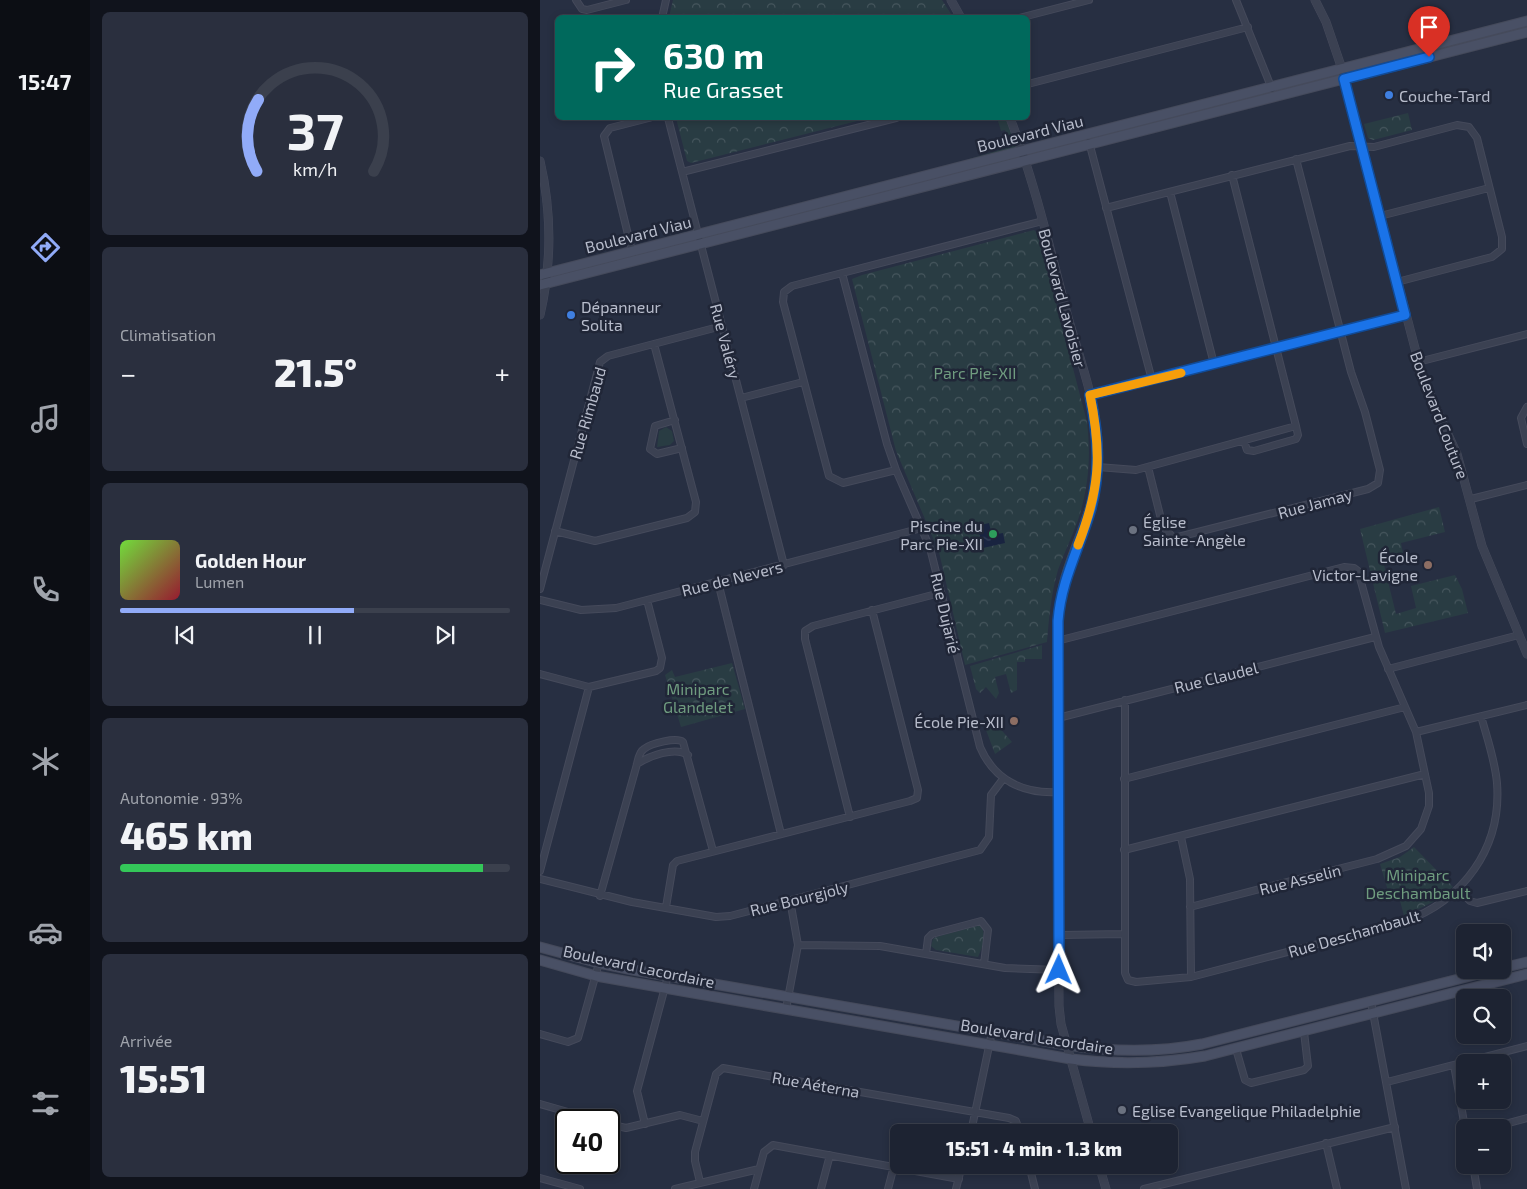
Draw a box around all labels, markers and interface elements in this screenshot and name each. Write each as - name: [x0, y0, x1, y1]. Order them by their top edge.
- pin: [1408, 6, 1450, 57]
- icon: arrive: [1415, 13, 1443, 41]
- text: 630 m: [663, 34, 764, 76]
- icon: right: [580, 35, 645, 100]
- text: 15:47: [19, 68, 71, 94]
- text: Rue Grasset: [663, 76, 783, 102]
- place label: Couche-Tard: [1399, 86, 1490, 105]
- marker: Couche-Tard: [1383, 89, 1395, 101]
- text: 37: [287, 98, 343, 160]
- street label: Boulevard Viau: [975, 111, 1085, 155]
- text: km/h: [293, 158, 337, 180]
- street label: Boulevard Viau: [583, 212, 693, 256]
- street label: Boulevard Lavoisier: [1035, 226, 1091, 370]
- icon: directions: [28, 230, 63, 265]
- place label: Dépanneur Solita: [581, 297, 662, 334]
- street label: Rue Valéry: [707, 301, 745, 381]
- marker: Dépanneur Solita: [565, 309, 577, 321]
- text: Climatisation: [120, 325, 216, 344]
- text: 21.5°: [274, 349, 357, 395]
- street label: Boulevard Couture: [1407, 349, 1473, 481]
- text: −: [120, 356, 136, 390]
- text: +: [495, 356, 510, 390]
- park label: Parc Pie-XII: [934, 363, 1016, 382]
- street label: Rue Rimbaud: [565, 365, 609, 461]
- icon: music: [28, 401, 63, 436]
- street label: Rue Jamay: [1276, 484, 1355, 522]
- place label: Église Sainte-Angèle: [1143, 512, 1246, 549]
- place label: Piscine du Parc Pie-XII: [900, 516, 983, 553]
- marker: Église Sainte-Angèle: [1127, 524, 1139, 536]
- marker: Piscine du Parc Pie-XII: [987, 528, 999, 540]
- place label: École Victor-Lavigne: [1312, 547, 1418, 584]
- text: Golden Hour: [195, 549, 306, 572]
- street label: Rue de Nevers: [679, 556, 785, 600]
- marker: École Victor-Lavigne: [1422, 559, 1434, 571]
- street label: Rue Dujarié: [926, 571, 965, 656]
- icon: phone: [28, 572, 63, 607]
- text: Lumen: [195, 572, 244, 591]
- icon: previous: [171, 621, 199, 649]
- icon: pause: [301, 621, 329, 649]
- icon: next: [431, 621, 459, 649]
- street label: Rue Claudel: [1172, 657, 1260, 697]
- park label: Miniparc Glandelet: [663, 679, 733, 716]
- place label: École Pie-XII: [914, 712, 1004, 731]
- marker: École Pie-XII: [1008, 715, 1020, 727]
- icon: climate: [28, 744, 63, 779]
- text: Autonomie · 93%: [120, 788, 242, 807]
- text: 465 km: [120, 812, 253, 858]
- street label: Rue Asselin: [1257, 860, 1343, 898]
- park label: Miniparc Deschambault: [1365, 865, 1471, 902]
- street label: Rue Bourgjoly: [748, 876, 851, 920]
- street label: Rue Deschambault: [1286, 905, 1422, 961]
- icon: car: [28, 915, 63, 950]
- map controls: [1456, 924, 1511, 1174]
- button: sound: [1456, 924, 1511, 979]
- street label: Boulevard Lacordaire: [562, 941, 716, 991]
- position arrow: [1032, 943, 1084, 995]
- button: search: [1456, 989, 1511, 1044]
- street label: Boulevard Lacordaire: [959, 1015, 1115, 1057]
- text: Arrivée: [120, 1031, 172, 1050]
- button: +: [1456, 1054, 1511, 1109]
- text: 15:51: [120, 1055, 207, 1101]
- street label: Rue Aéterna: [771, 1067, 861, 1101]
- icon: filters: [28, 1086, 63, 1121]
- place label: Eglise Evangelique Philadelphie: [1132, 1101, 1361, 1120]
- marker: Eglise Evangelique Philadelphie: [1116, 1104, 1128, 1116]
- speed limit sign: 40: [555, 1109, 620, 1174]
- button: −: [1456, 1119, 1511, 1174]
- text: 15:51 · 4 min · 1.3 km: [946, 1137, 1122, 1160]

